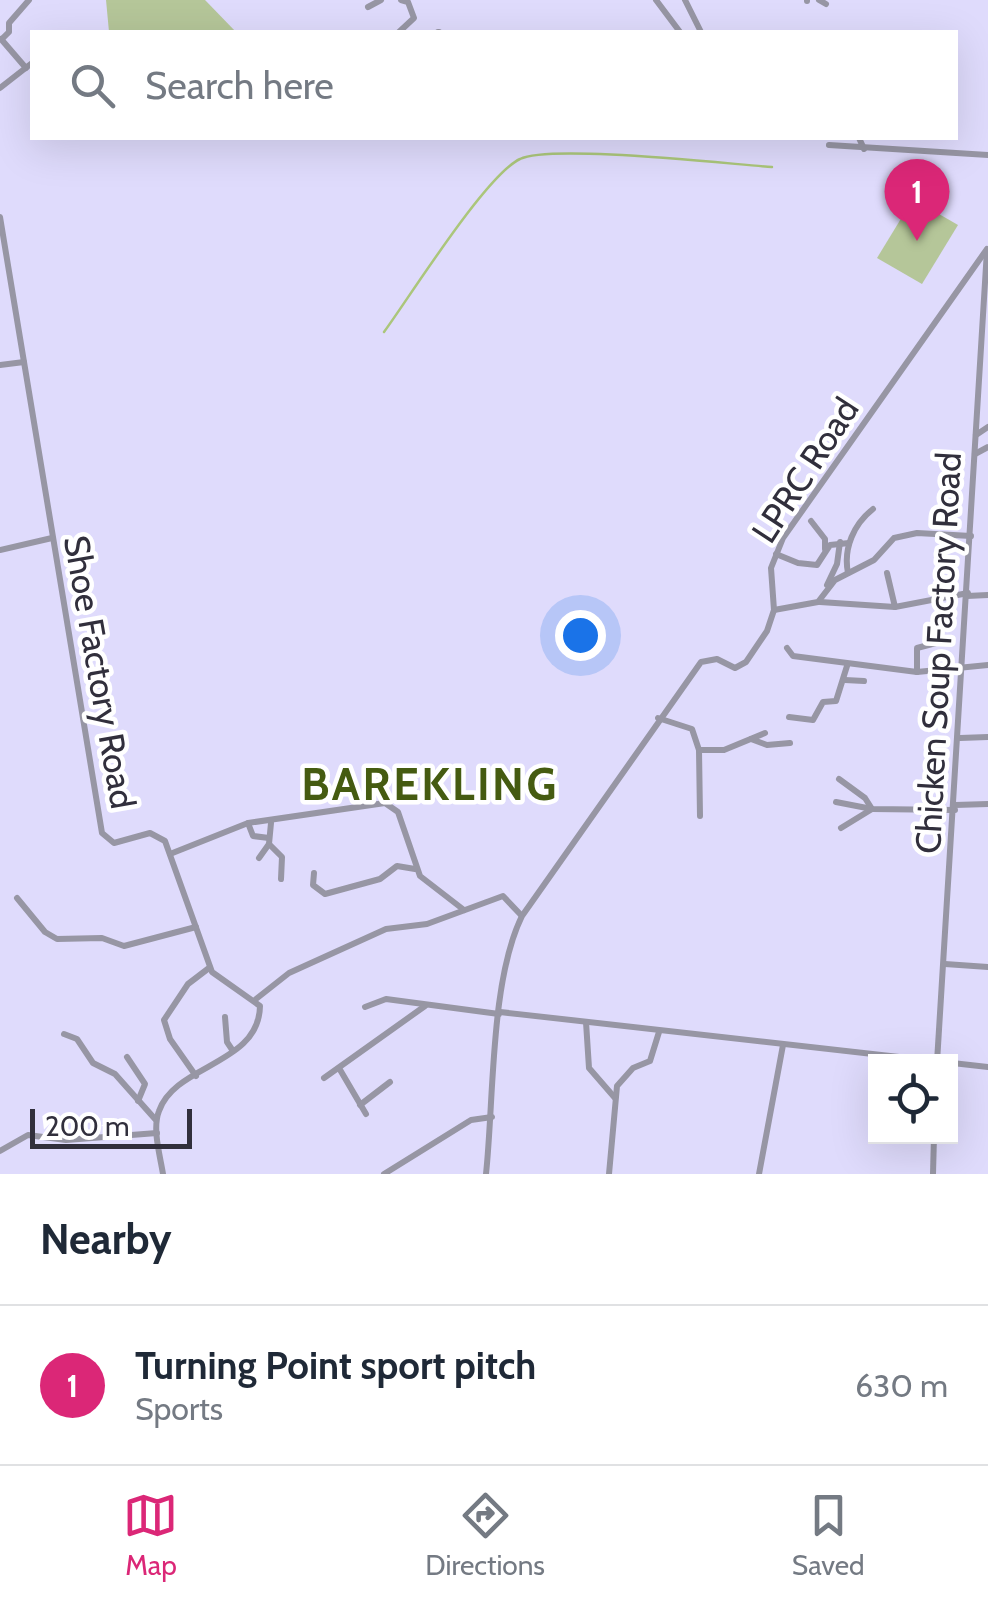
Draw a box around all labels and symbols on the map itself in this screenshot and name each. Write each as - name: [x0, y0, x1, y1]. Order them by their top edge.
- pin: 1: [884, 158, 950, 241]
- street label: LPRC Road: [742, 390, 868, 550]
- street label: Chicken Soup Factory Road: [906, 451, 970, 855]
- street label: Shoe Factory Road: [55, 532, 145, 812]
- your location: [555, 610, 606, 661]
- district label: BAREKLING: [301, 757, 559, 811]
- scale bar: [30, 1104, 192, 1148]

